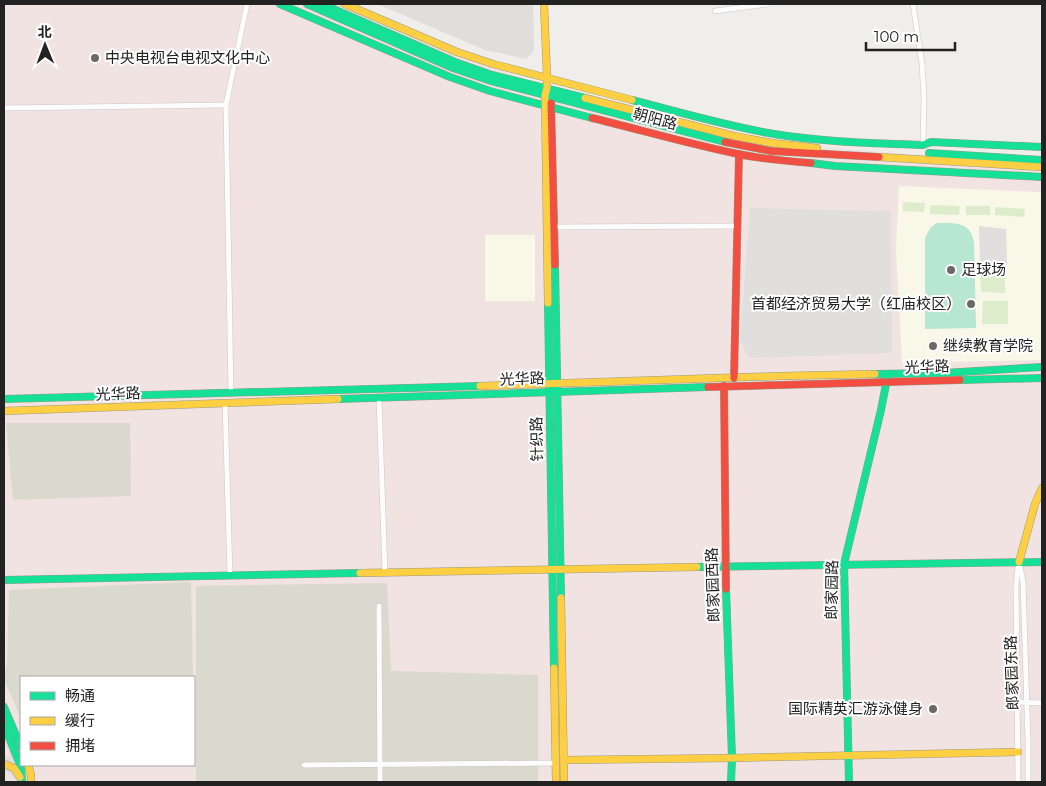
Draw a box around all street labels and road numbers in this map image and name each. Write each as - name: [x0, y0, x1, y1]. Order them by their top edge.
- street label: 朝阳路: [631, 104, 679, 134]
- street label: 光华路: [904, 356, 950, 377]
- street label: 光华路: [499, 368, 545, 389]
- street label: 光华路: [95, 383, 141, 404]
- street label: 针织路: [527, 416, 546, 462]
- street label: 郎家园西路: [702, 547, 723, 623]
- street label: 郎家园路: [821, 560, 842, 620]
- street label: 郎家园东路: [1001, 635, 1022, 711]

